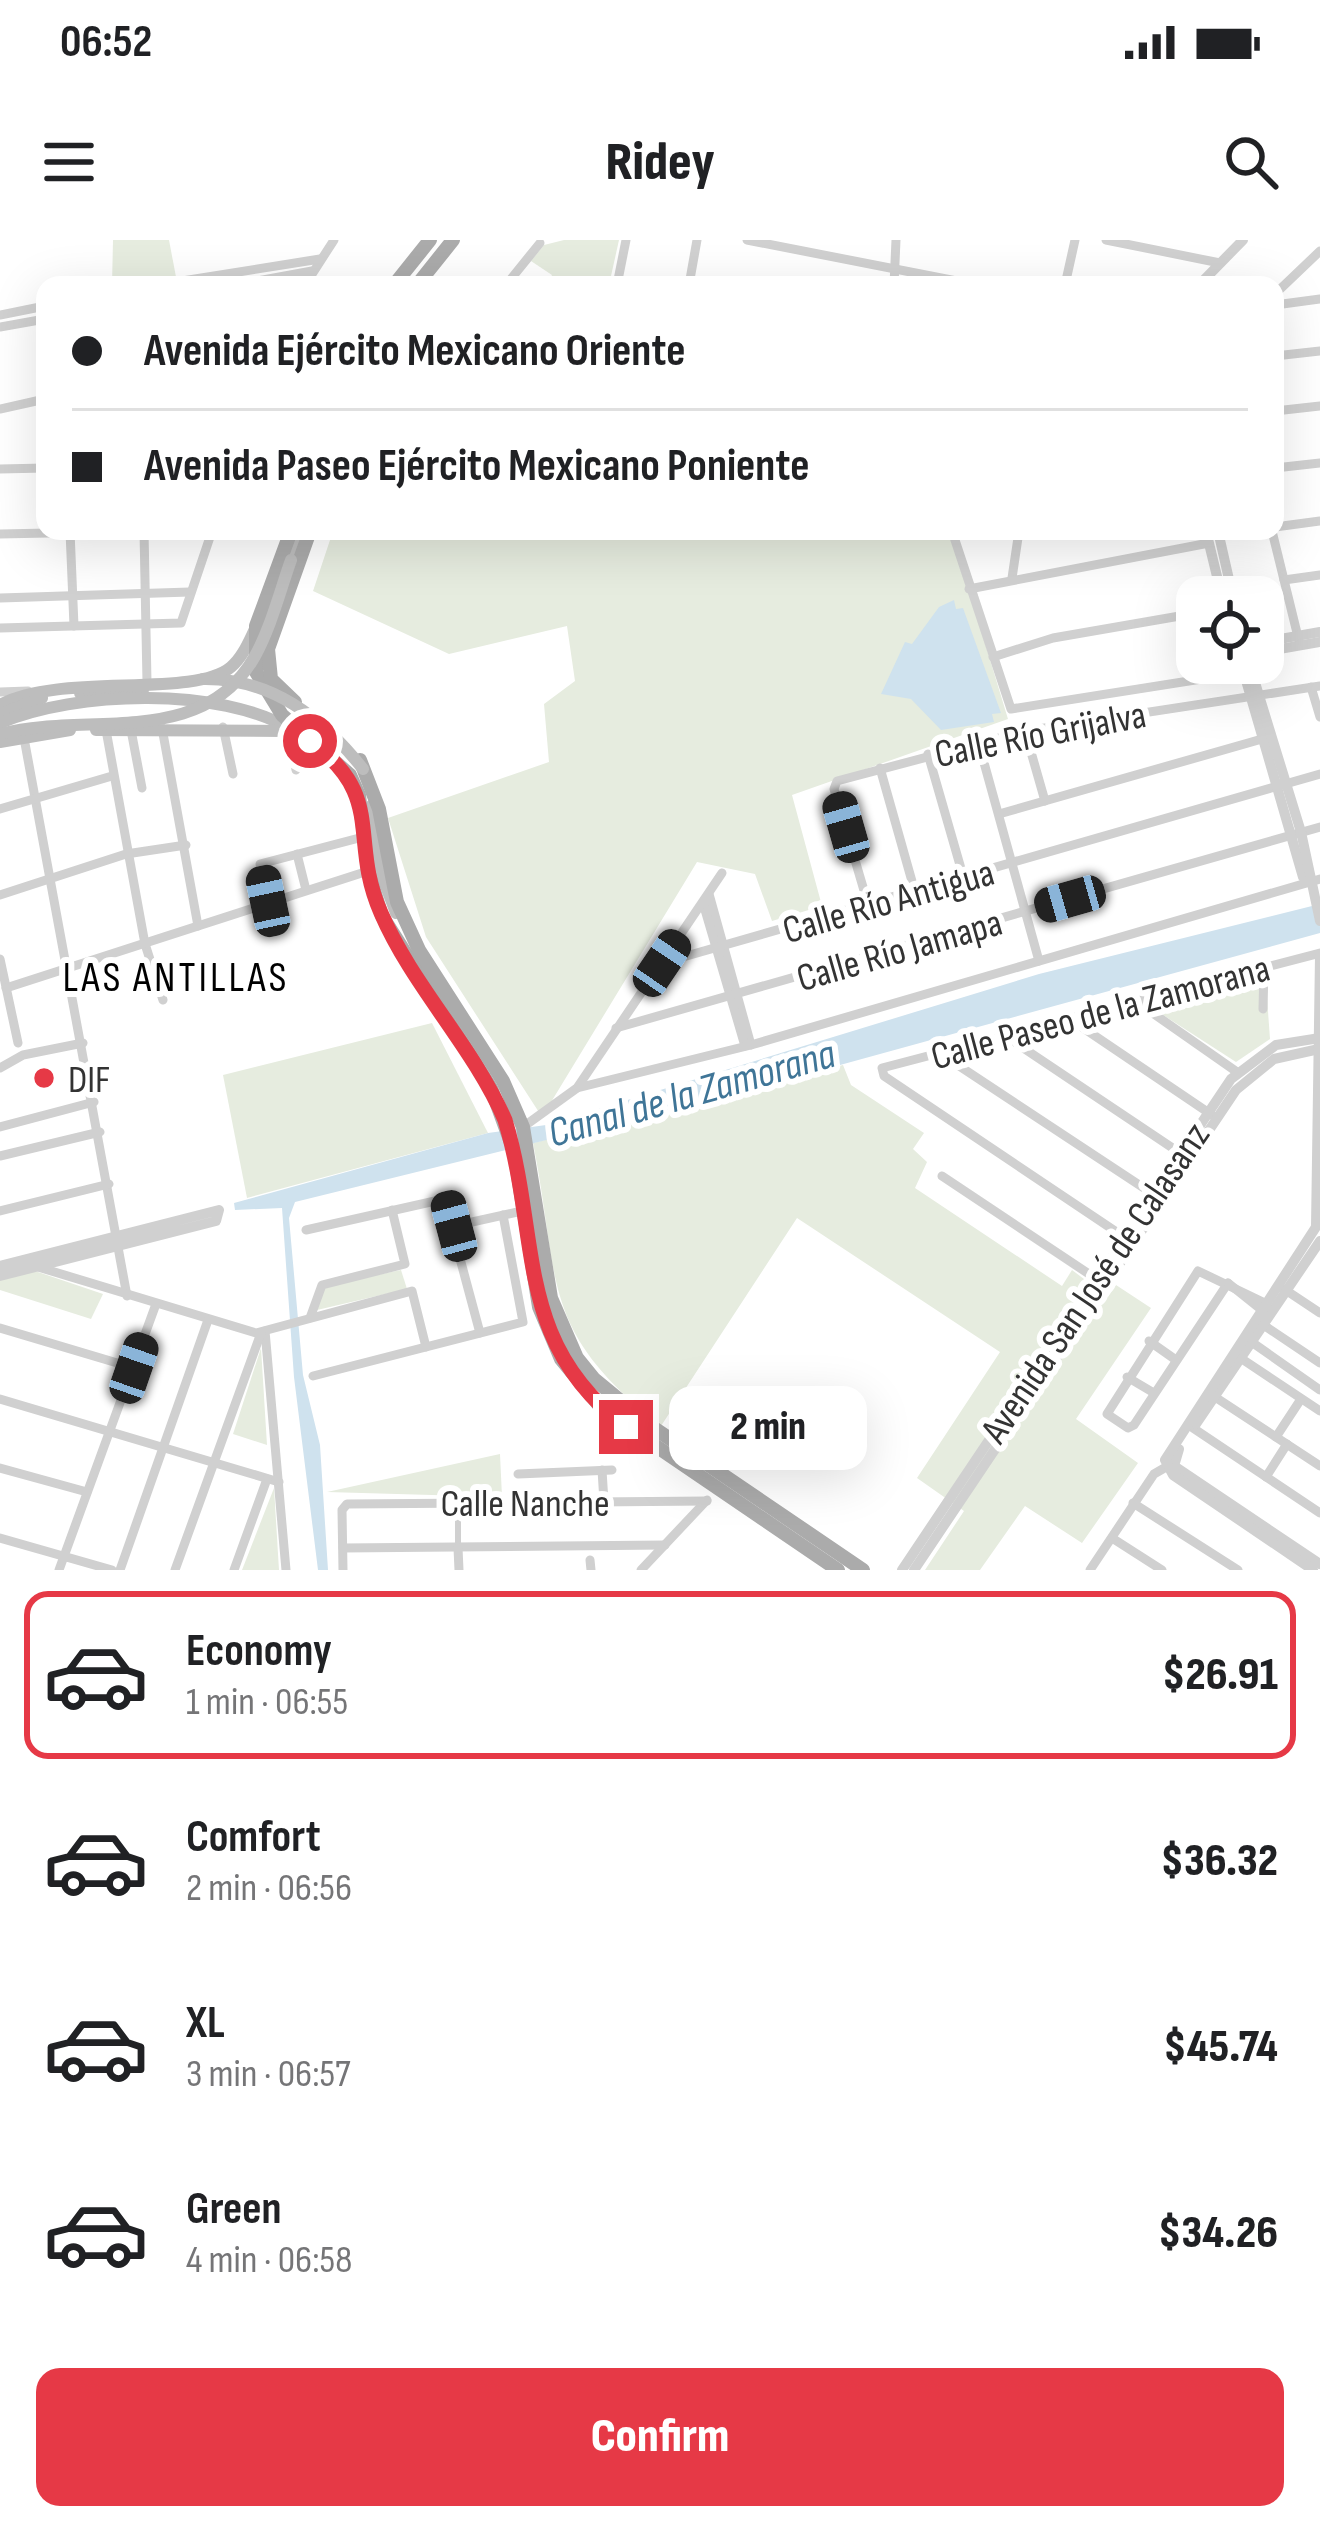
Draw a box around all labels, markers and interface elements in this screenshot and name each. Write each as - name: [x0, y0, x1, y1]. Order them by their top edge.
- text: 06:52: [60, 15, 152, 70]
- icon: menu: [36, 129, 102, 195]
- icon: search: [1218, 129, 1284, 195]
- text: Ridey: [605, 130, 715, 195]
- text: Avenida Ejército Mexicano Oriente: [144, 324, 685, 379]
- text: Avenida Paseo Ejército Mexicano Poniente: [144, 439, 809, 494]
- map controls: [1176, 576, 1284, 684]
- button: locate: [1176, 576, 1284, 684]
- street label: Calle Río Grijalva: [931, 692, 1150, 779]
- route start: [283, 714, 337, 768]
- car: [819, 787, 873, 867]
- street label: Calle Río Antigua: [778, 850, 1000, 955]
- car: [243, 862, 293, 940]
- car: [1030, 872, 1110, 926]
- street label: Calle Río Jamapa: [792, 900, 1008, 1003]
- car: [627, 923, 697, 1003]
- street label: Calle Paseo de la Zamorana: [926, 946, 1275, 1081]
- district label: LAS ANTILLAS: [63, 953, 289, 1004]
- water label: Canal de la Zamorana: [542, 1029, 841, 1160]
- place label: DIF: [68, 1057, 110, 1104]
- marker: DIF: [31, 1065, 57, 1091]
- street label: Avenida San José de Calasanz: [971, 1114, 1221, 1453]
- car: [427, 1187, 481, 1265]
- car: [105, 1328, 163, 1408]
- callout: 2 min: [668, 1385, 866, 1469]
- route end: [599, 1400, 653, 1454]
- text: 2 min: [730, 1404, 806, 1451]
- street label: Calle Nanche: [440, 1481, 610, 1528]
- icon: car: [42, 1621, 150, 1729]
- text: Economy: [186, 1624, 332, 1679]
- text: $26.91: [1162, 1648, 1278, 1703]
- text: 1 min · 06:55: [186, 1679, 348, 1726]
- icon: car: [42, 1807, 150, 1915]
- text: Comfort: [186, 1810, 321, 1865]
- text: $36.32: [1161, 1834, 1278, 1889]
- text: 2 min · 06:56: [186, 1865, 352, 1912]
- icon: car: [42, 1993, 150, 2101]
- text: XL: [186, 1996, 225, 2051]
- text: $45.74: [1164, 2020, 1278, 2075]
- text: 3 min · 06:57: [186, 2051, 351, 2098]
- icon: car: [42, 2179, 150, 2287]
- text: Green: [186, 2182, 282, 2237]
- text: $34.26: [1158, 2206, 1278, 2261]
- text: 4 min · 06:58: [186, 2237, 352, 2284]
- button: Confirm: [36, 2368, 1284, 2506]

